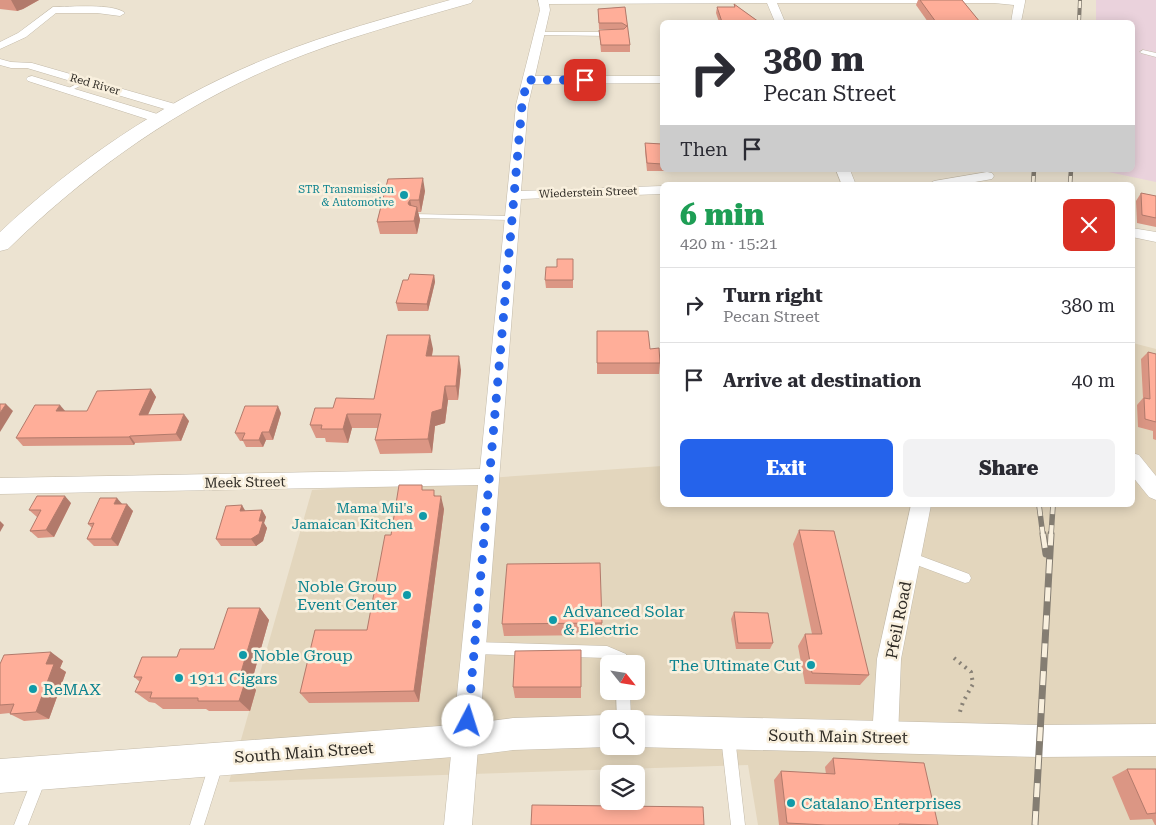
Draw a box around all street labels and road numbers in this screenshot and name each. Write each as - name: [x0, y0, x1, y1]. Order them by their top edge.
- street label: Red River: [68, 71, 122, 98]
- street label: Wiederstein Street: [539, 184, 637, 201]
- street label: Meek Street: [204, 473, 286, 491]
- street label: Pfeil Road: [882, 580, 915, 661]
- street label: South Main Street: [768, 726, 908, 747]
- street label: South Main Street: [234, 738, 374, 767]

